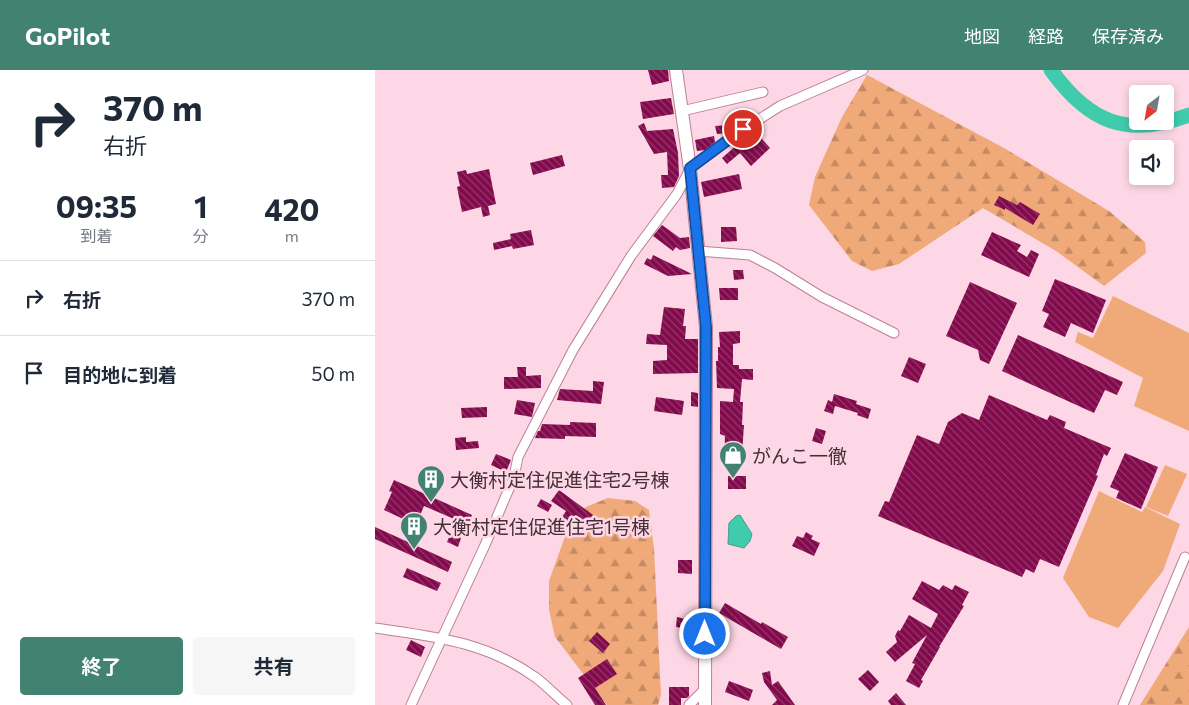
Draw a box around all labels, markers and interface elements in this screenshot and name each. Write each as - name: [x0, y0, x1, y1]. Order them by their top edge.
- text: GoPilot: [25, 21, 110, 50]
- text: 地図: [964, 25, 1000, 47]
- text: 経路: [1028, 25, 1064, 47]
- text: 保存済み: [1092, 25, 1164, 47]
- text: 370 m: [103, 85, 203, 128]
- north arrow: [1129, 85, 1174, 130]
- map controls: [1129, 85, 1174, 185]
- icon: right: [20, 90, 85, 155]
- pin: [722, 108, 764, 150]
- icon: arrive: [729, 115, 757, 143]
- text: 右折: [103, 132, 147, 159]
- button: sound: [1129, 140, 1174, 185]
- text: 09:35: [56, 187, 137, 224]
- text: 1: [194, 187, 207, 224]
- text: 420: [264, 190, 319, 227]
- text: 到着: [80, 226, 112, 245]
- text: 分: [193, 226, 209, 245]
- text: m: [285, 226, 299, 245]
- icon: right: [20, 284, 48, 312]
- text: 370 m: [302, 287, 355, 310]
- text: 右折: [63, 288, 101, 311]
- icon: arrive: [20, 359, 48, 387]
- text: 50 m: [311, 362, 355, 385]
- text: 目的地に到着: [63, 363, 177, 386]
- shop icon: がんこ一徹: [718, 440, 748, 479]
- place label: がんこ一徹: [752, 444, 847, 467]
- building icon: 大衡村定住促進住宅2号棟: [416, 464, 446, 503]
- place label: 大衡村定住促進住宅2号棟: [450, 468, 670, 491]
- building icon: 大衡村定住促進住宅1号棟: [399, 511, 429, 550]
- place label: 大衡村定住促進住宅1号棟: [433, 515, 650, 538]
- position arrow: [678, 607, 730, 659]
- button: 終了: [20, 637, 183, 695]
- button: 共有: [193, 637, 355, 695]

